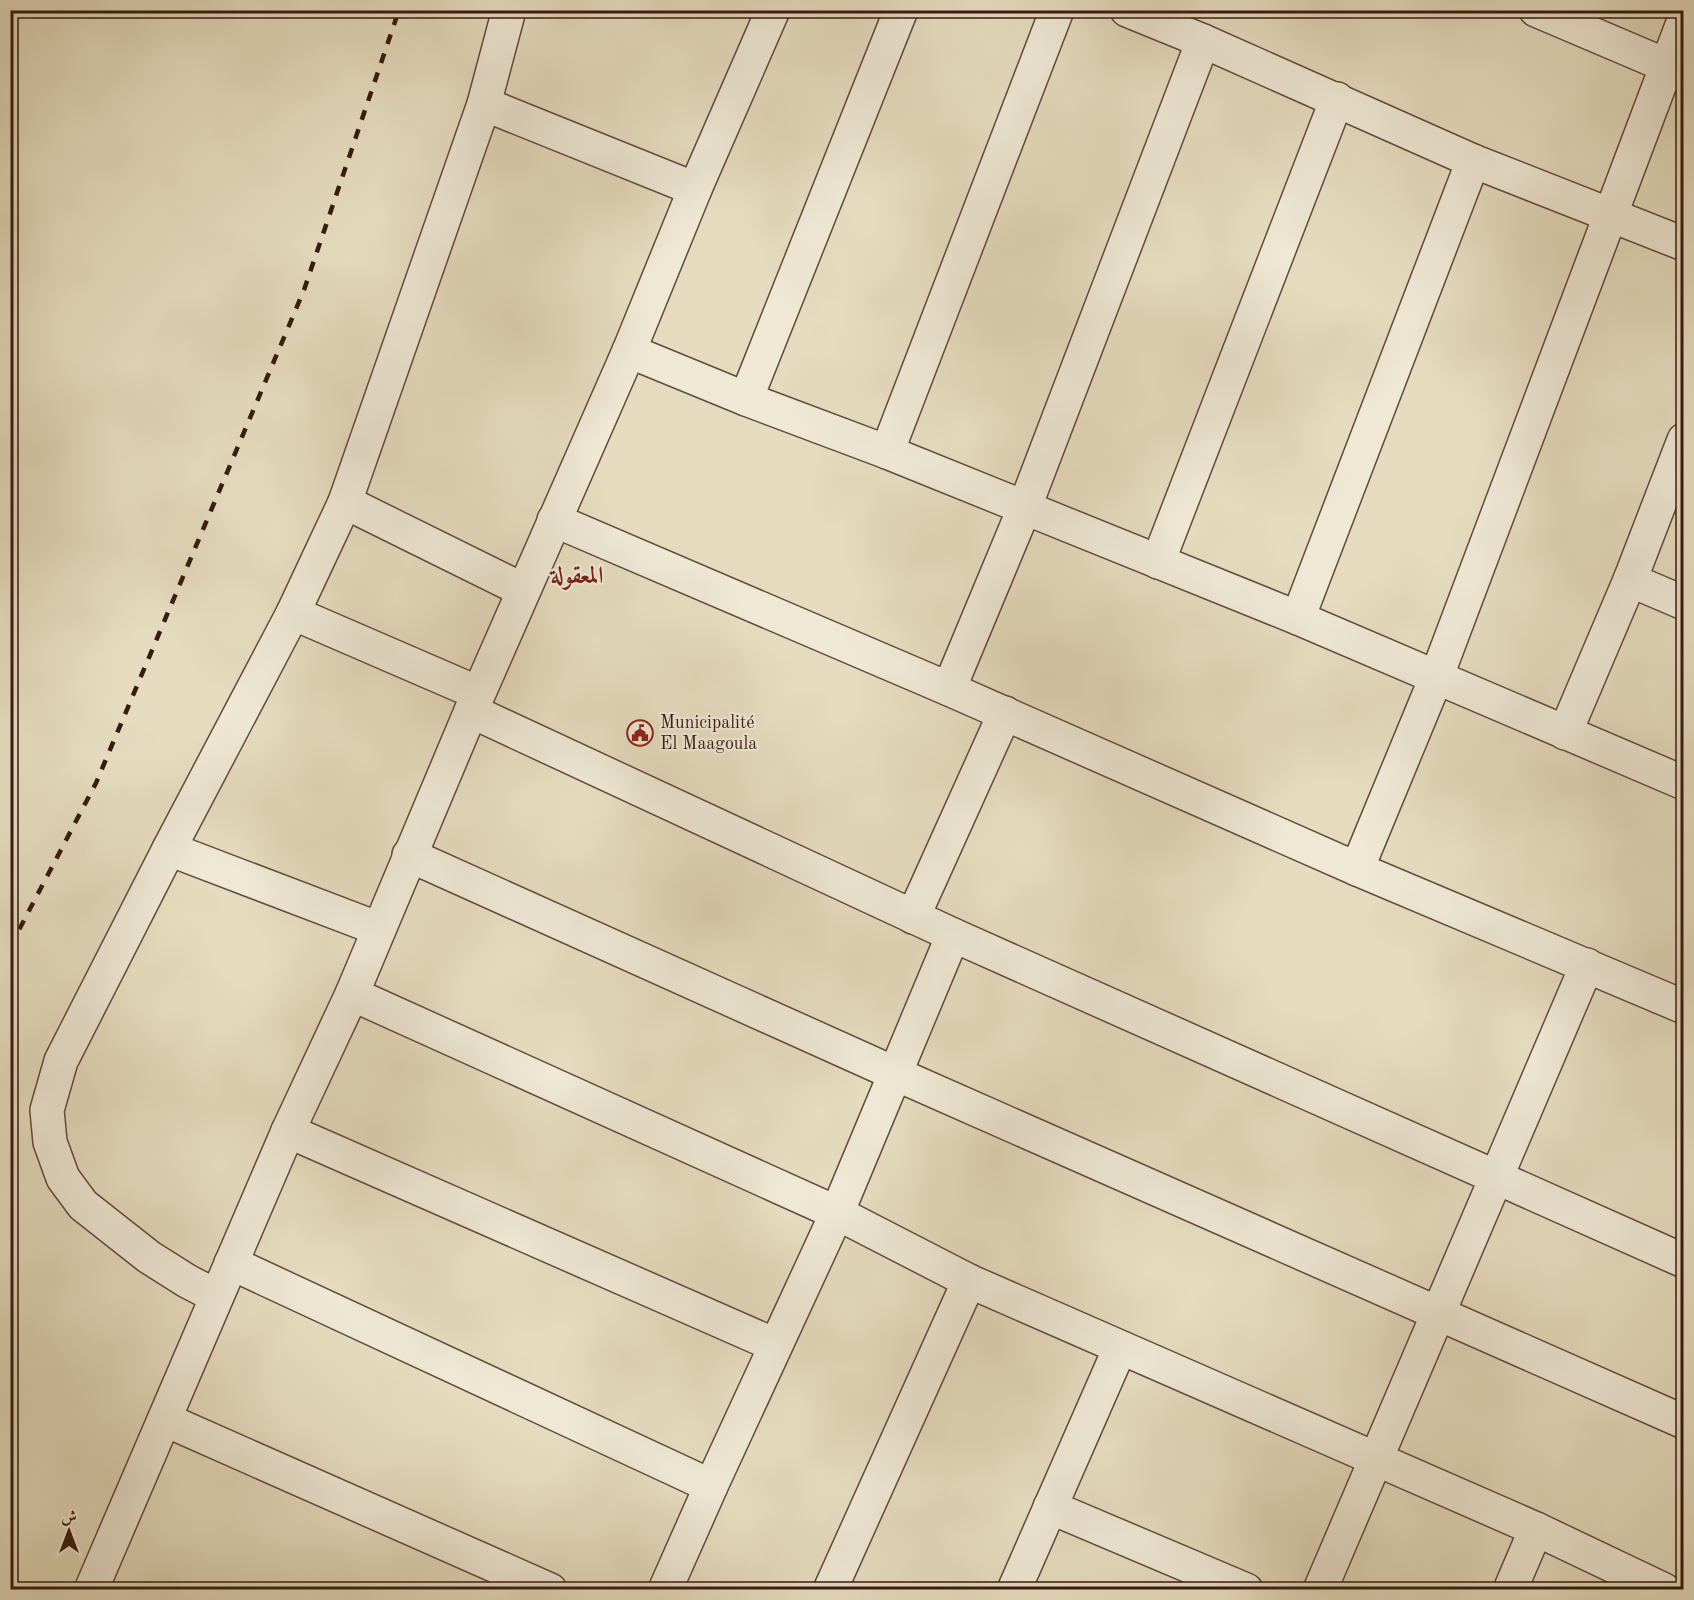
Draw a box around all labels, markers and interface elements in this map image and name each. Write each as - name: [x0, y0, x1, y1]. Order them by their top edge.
- district label: المعقولة: [549, 565, 603, 590]
- place label: Municipalité El Maagoula: [660, 714, 757, 753]
- public building icon: Municipalité El Maagoula: [625, 718, 655, 748]
- north arrow: [39, 1501, 99, 1561]
- text: ش: [61, 1510, 77, 1526]

